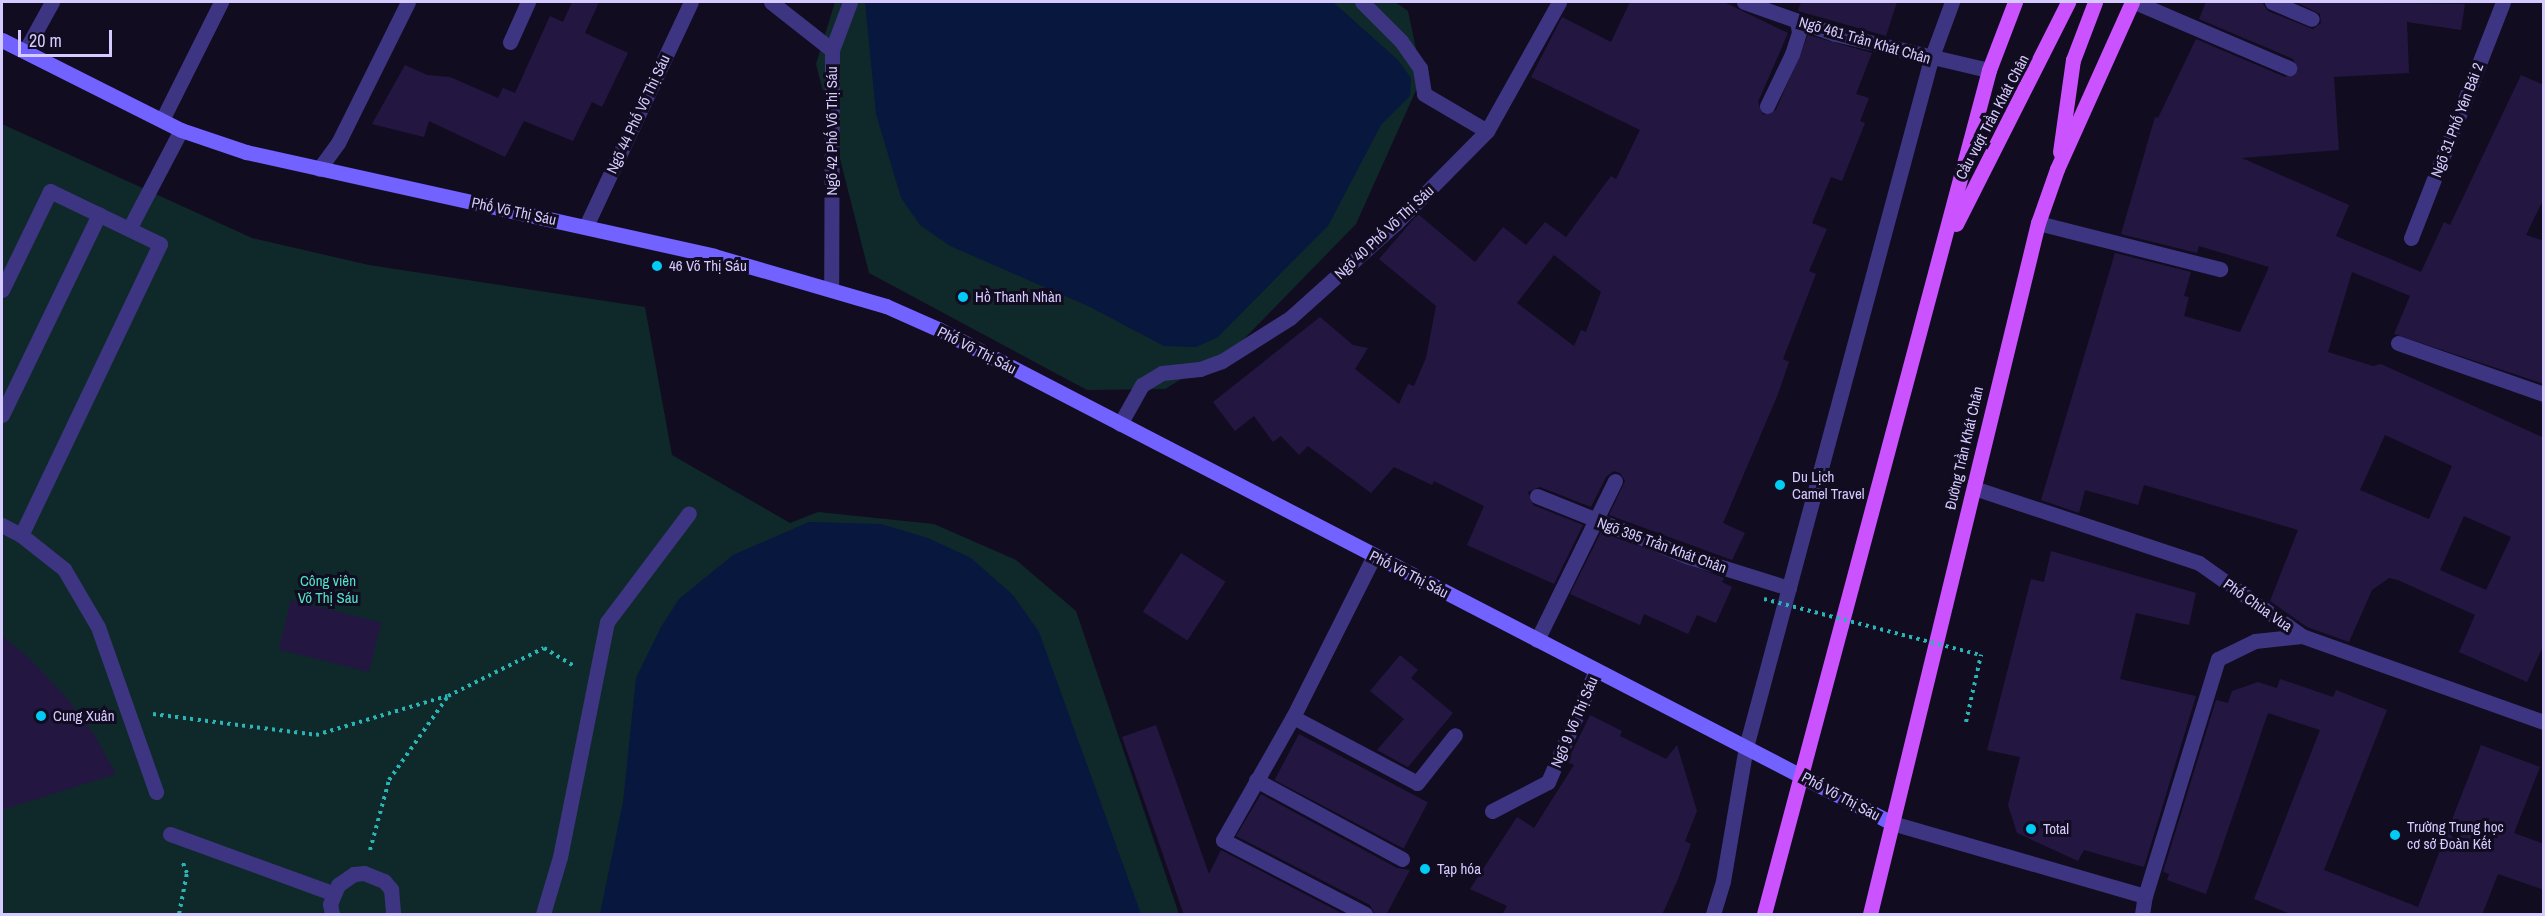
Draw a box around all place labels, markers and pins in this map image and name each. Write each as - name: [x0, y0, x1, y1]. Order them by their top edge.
- place label: 46 Võ Thị Sáu: [669, 257, 747, 275]
- marker: 46 Võ Thị Sáu: [650, 259, 664, 273]
- place label: Hồ Thanh Nhàn: [975, 288, 1062, 306]
- marker: Hồ Thanh Nhàn: [956, 290, 970, 304]
- place label: Du Lịch Camel Travel: [1792, 467, 1865, 502]
- marker: Du Lịch Camel Travel: [1773, 478, 1787, 492]
- place label: Cung Xuân: [53, 707, 115, 725]
- marker: Cung Xuân: [34, 709, 48, 723]
- place label: Trường Trung học cơ sở Đoàn Kết: [2407, 817, 2504, 852]
- place label: Total: [2043, 820, 2069, 838]
- marker: Total: [2024, 822, 2038, 836]
- marker: Trường Trung học cơ sở Đoàn Kết: [2388, 828, 2402, 842]
- place label: Tạp hóa: [1437, 860, 1481, 878]
- marker: Tạp hóa: [1418, 862, 1432, 876]

